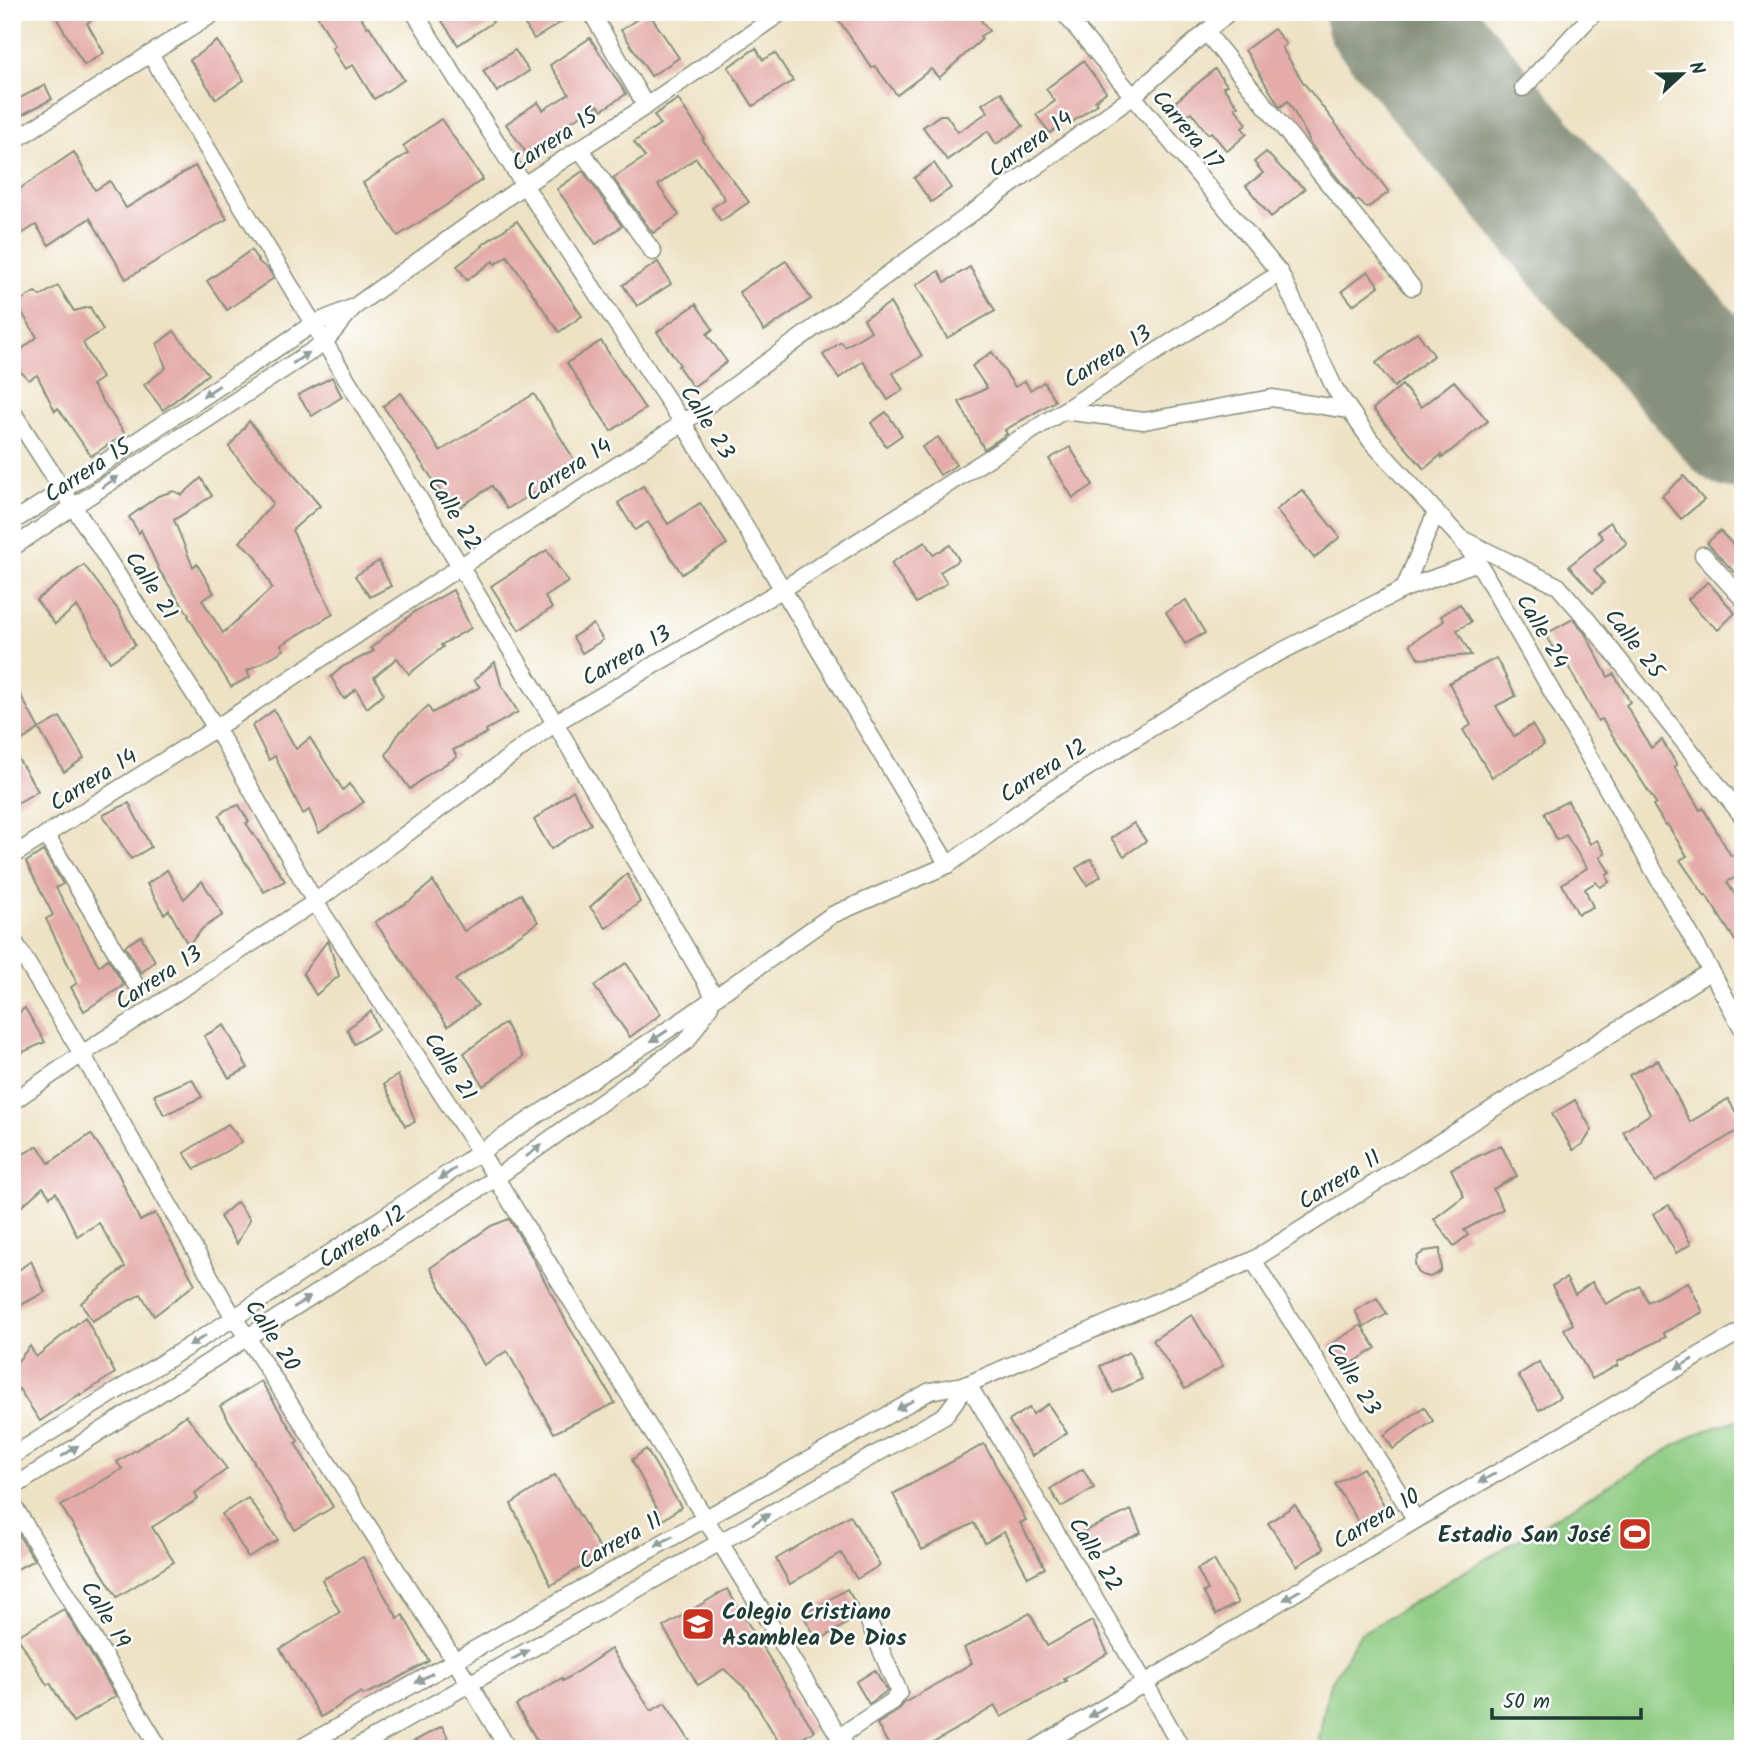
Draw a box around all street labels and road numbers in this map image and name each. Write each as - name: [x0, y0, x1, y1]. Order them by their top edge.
- street label: Carrera 17: [1142, 82, 1232, 180]
- street label: Carrera 15: [504, 98, 607, 182]
- street label: Carrera 14: [981, 101, 1081, 188]
- street label: Carrera 13: [1057, 316, 1159, 399]
- street label: Calle 23: [669, 379, 743, 467]
- street label: Carrera 15: [37, 429, 140, 513]
- street label: Carrera 14: [518, 429, 620, 512]
- street label: Calle 22: [417, 470, 490, 559]
- street label: Calle 21: [115, 544, 186, 628]
- street label: Calle 24: [1505, 588, 1577, 676]
- street label: Calle 25: [1594, 601, 1674, 689]
- street label: Carrera 13: [576, 617, 678, 697]
- street label: Carrera 12: [993, 730, 1095, 814]
- street label: Carrera 14: [43, 740, 145, 822]
- street label: Carrera 13: [108, 937, 210, 1020]
- street label: Calle 21: [414, 1025, 485, 1109]
- street label: Carrera 11: [1291, 1141, 1389, 1220]
- street label: Carrera 12: [312, 1196, 414, 1279]
- street label: Calle 20: [234, 1293, 308, 1380]
- street label: Calle 23: [1315, 1335, 1389, 1423]
- street label: Carrera 10: [1326, 1479, 1428, 1560]
- street label: Carrera 11: [572, 1503, 670, 1580]
- street label: Calle 22: [1058, 1511, 1131, 1600]
- street label: Calle 19: [70, 1574, 139, 1656]

